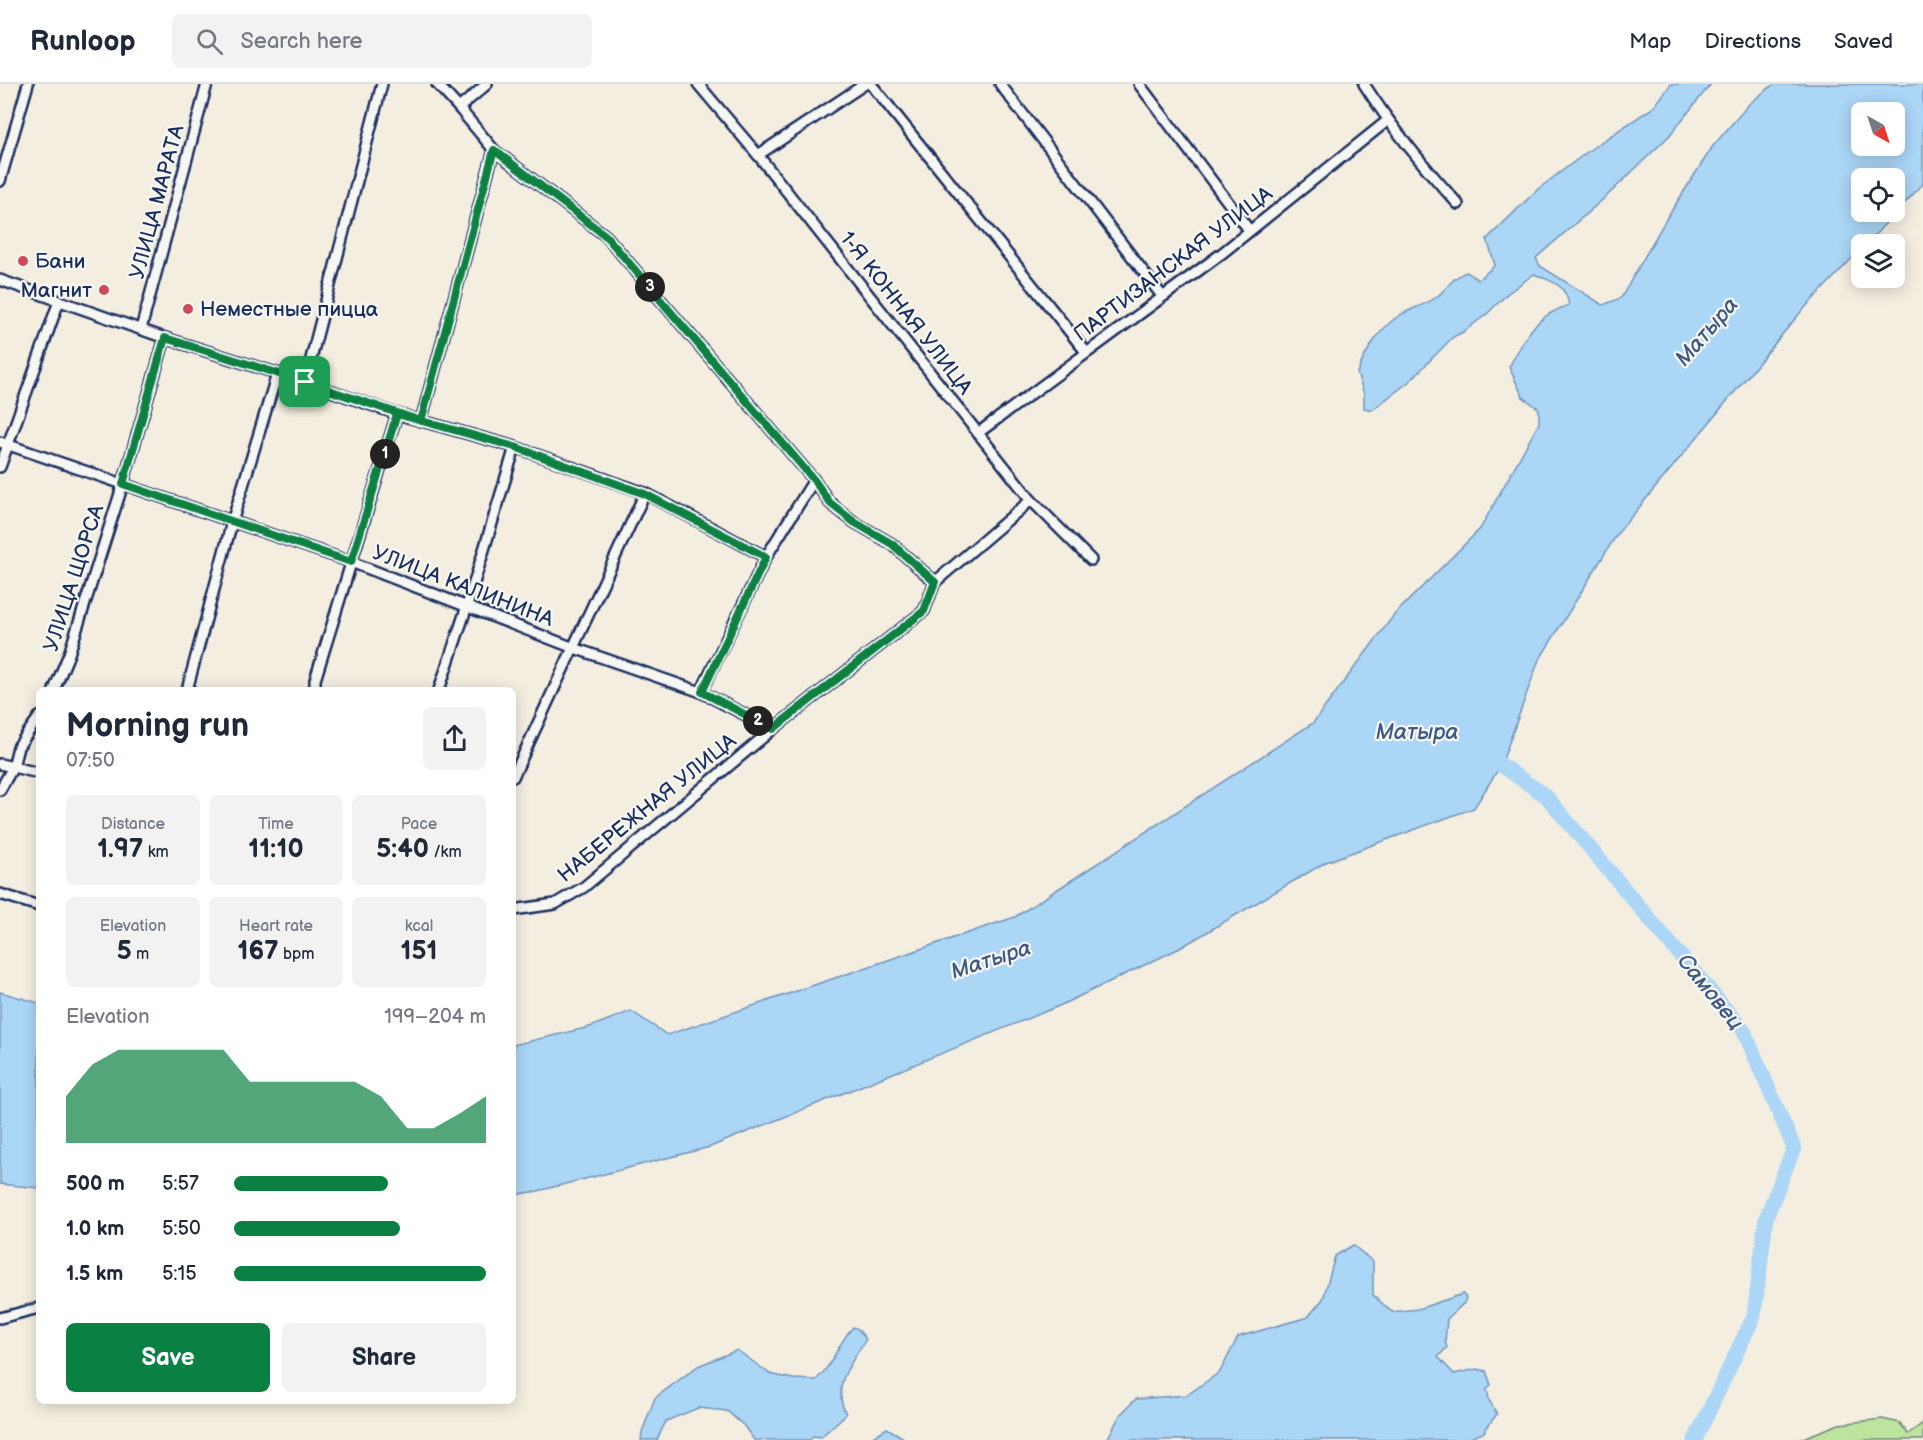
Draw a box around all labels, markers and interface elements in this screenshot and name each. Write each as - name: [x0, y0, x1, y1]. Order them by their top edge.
- search box: [172, 14, 592, 68]
- text: Runloop: [30, 25, 136, 58]
- icon: search: [193, 25, 226, 58]
- text: Search here: [241, 28, 362, 55]
- text: Map: [1629, 29, 1672, 54]
- text: Directions: [1705, 29, 1801, 54]
- text: Saved: [1834, 29, 1893, 54]
- north arrow: [1851, 102, 1905, 156]
- map controls: [1851, 102, 1905, 288]
- street label: УЛИЦА МАРАТА: [124, 122, 190, 282]
- button: locate: [1851, 168, 1905, 222]
- street label: ПАРТИЗАНСКАЯ УЛИЦА: [1069, 181, 1277, 347]
- street label: 1-Я КОННАЯ УЛИЦА: [835, 226, 978, 400]
- button: layers: [1851, 234, 1905, 288]
- place label: Бани: [35, 249, 86, 274]
- marker: Бани: [16, 254, 30, 268]
- pin: 3: [635, 272, 665, 302]
- text: 3: [645, 277, 655, 296]
- place label: Магнит: [20, 278, 92, 303]
- marker: Магнит: [97, 283, 111, 297]
- water label: Матыра: [1670, 292, 1744, 372]
- place label: Неместные пицца: [200, 297, 379, 322]
- marker: Неместные пицца: [181, 302, 195, 316]
- pin: [279, 356, 330, 407]
- icon: arrive: [288, 365, 321, 398]
- pin: 1: [370, 439, 400, 469]
- text: 1: [382, 444, 388, 463]
- street label: УЛИЦА ЩОРСА: [39, 501, 110, 655]
- street label: УЛИЦА КАЛИНИНА: [369, 540, 557, 632]
- text: Morning run: [66, 706, 249, 746]
- pin: 2: [743, 706, 773, 736]
- button: share: [423, 707, 486, 770]
- text: 2: [753, 711, 763, 730]
- water label: Матыра: [1376, 719, 1458, 746]
- street label: НАБЕРЕЖНАЯ УЛИЦА: [553, 728, 741, 888]
- text: 07:50: [66, 749, 115, 773]
- text: Distance: [101, 815, 165, 834]
- text: Time: [258, 815, 294, 834]
- text: Pace: [401, 815, 437, 834]
- text: 1.97: [97, 834, 143, 865]
- text: 11:10: [248, 834, 304, 865]
- text: 5:40: [376, 834, 429, 865]
- text: km: [143, 843, 169, 862]
- text: /km: [429, 843, 462, 862]
- text: Elevation: [100, 917, 166, 936]
- text: Heart rate: [239, 917, 313, 936]
- text: kcal: [405, 917, 433, 936]
- water label: Матыра: [947, 934, 1035, 986]
- text: 5: [117, 936, 132, 967]
- text: 167: [238, 936, 279, 967]
- text: 151: [401, 936, 437, 967]
- text: m: [132, 945, 149, 964]
- text: bpm: [279, 945, 314, 964]
- water label: Самовец: [1671, 948, 1749, 1036]
- text: Elevation: [66, 1005, 149, 1029]
- text: 199–204 m: [384, 1005, 486, 1029]
- text: 500 m: [66, 1172, 125, 1196]
- text: 5:57: [162, 1172, 199, 1196]
- text: 1.0 km: [66, 1217, 124, 1241]
- text: 5:50: [162, 1217, 201, 1241]
- text: 1.5 km: [66, 1262, 123, 1286]
- text: 5:15: [162, 1262, 197, 1286]
- button: Save: [66, 1323, 270, 1392]
- button: Share: [282, 1323, 486, 1392]

